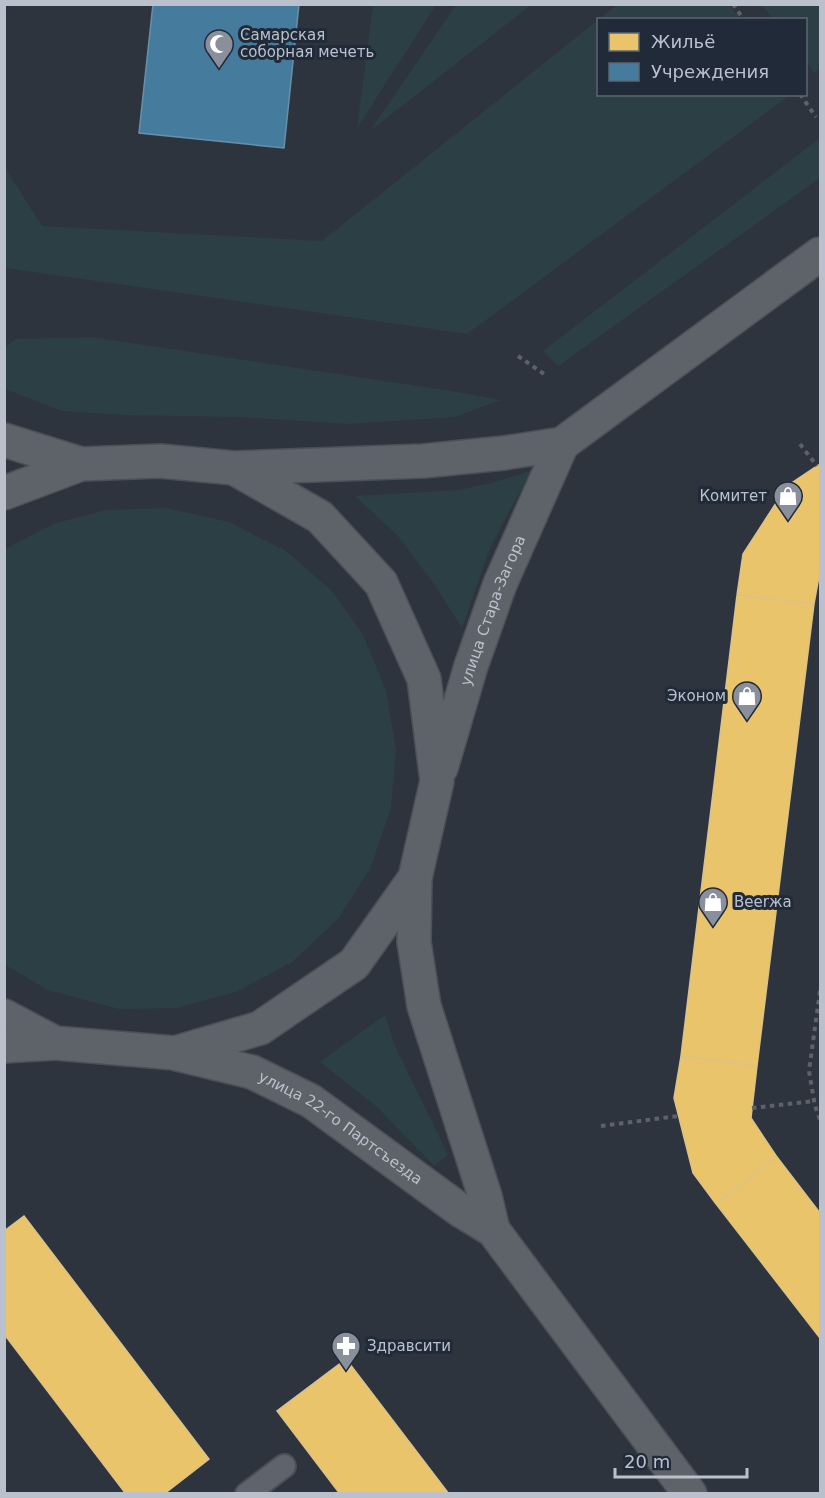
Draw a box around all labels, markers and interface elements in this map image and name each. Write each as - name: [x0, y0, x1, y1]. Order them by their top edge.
- legend: [597, 18, 807, 96]
- place label: Самарская соборная мечеть: [240, 26, 374, 61]
- mosque icon: Самарская соборная мечеть: [203, 28, 235, 70]
- text: Жильё: [651, 31, 715, 52]
- text: Учреждения: [651, 61, 769, 82]
- shop icon: Комитет: [772, 480, 804, 522]
- place label: Комитет: [699, 487, 767, 505]
- street label: улица Стара-Загора: [457, 532, 530, 688]
- shop icon: Эконом: [731, 680, 763, 722]
- place label: Эконом: [667, 687, 726, 705]
- shop icon: Beerжа: [697, 886, 729, 928]
- place label: Beerжа: [734, 893, 792, 911]
- street label: улица 22-го Партсъезда: [255, 1068, 426, 1188]
- pharmacy icon: Здравсити: [330, 1330, 362, 1372]
- place label: Здравсити: [367, 1337, 451, 1355]
- scale bar: [615, 1441, 747, 1479]
- text: 20 m: [624, 1451, 670, 1472]

